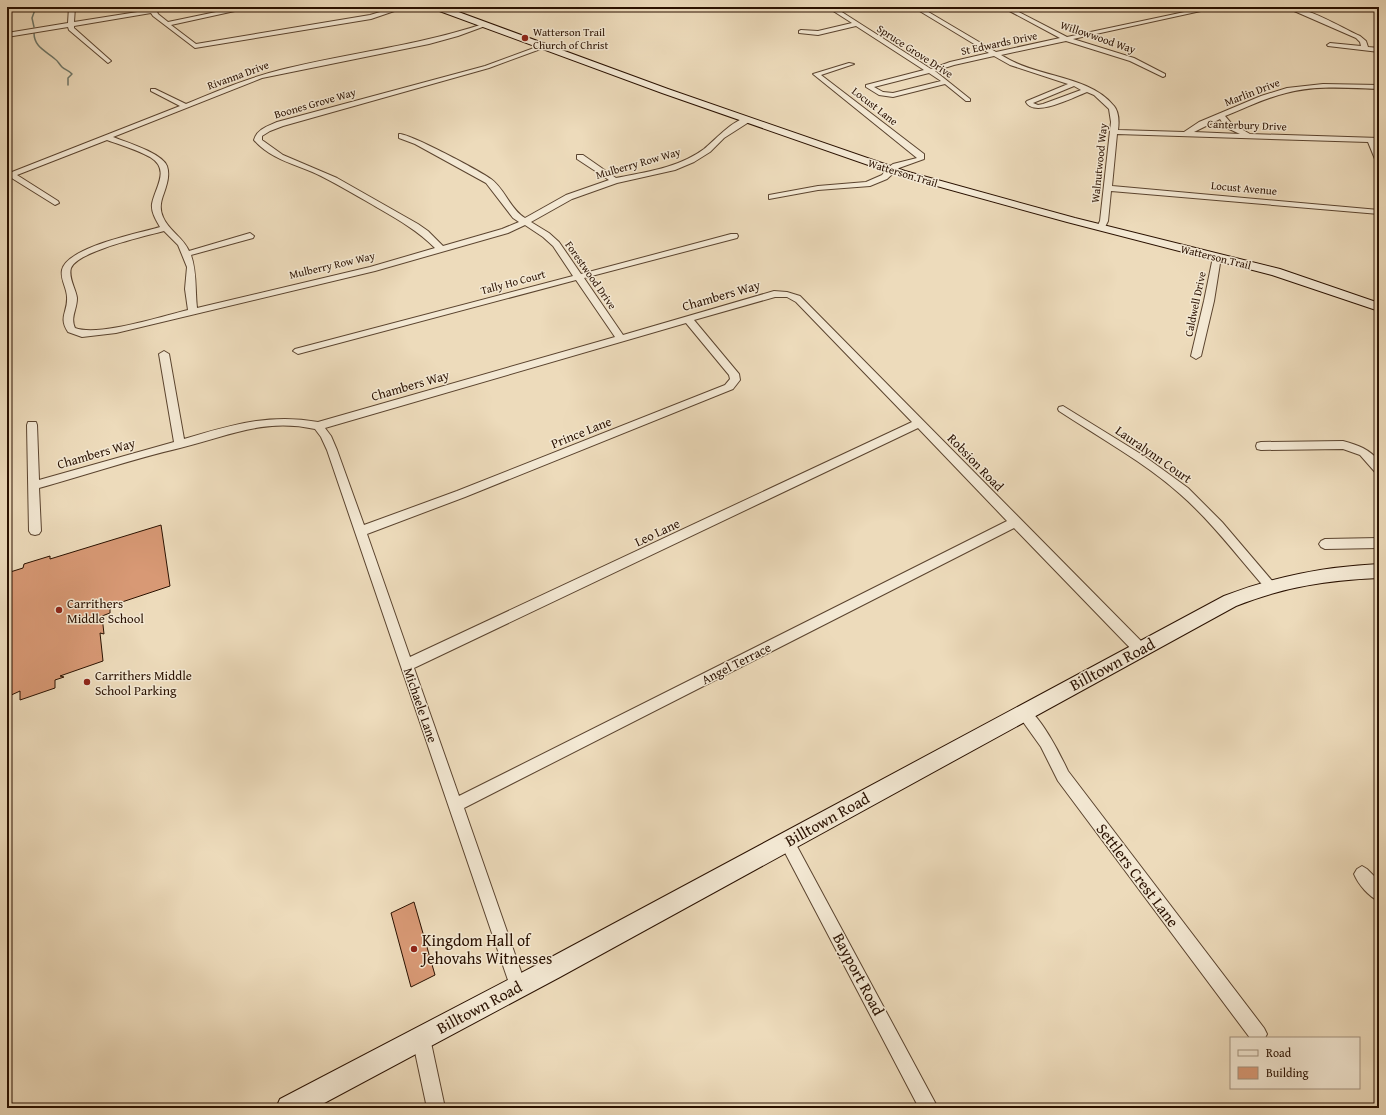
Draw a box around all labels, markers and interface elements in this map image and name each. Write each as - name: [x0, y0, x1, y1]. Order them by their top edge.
- street label: Willowwood Way: [1058, 17, 1138, 58]
- street label: Spruce Grove Drive: [874, 20, 956, 82]
- place label: Watterson Trail Church of Christ: [533, 24, 608, 53]
- street label: St Edwards Drive: [959, 27, 1039, 59]
- marker: Watterson Trail Church of Christ: [520, 33, 530, 43]
- street label: Rivanna Drive: [205, 56, 271, 94]
- street label: Marlin Drive: [1222, 74, 1282, 110]
- street label: Locust Lane: [849, 83, 901, 129]
- street label: Boones Grove Way: [272, 84, 358, 122]
- street label: Canterbury Drive: [1207, 116, 1287, 134]
- street label: Walnutwood Way: [1087, 122, 1111, 204]
- street label: Mulberry Row Way: [594, 143, 683, 183]
- street label: Watterson Trail: [866, 155, 940, 191]
- street label: Locust Avenue: [1210, 177, 1278, 199]
- street label: Forestwood Drive: [561, 238, 621, 312]
- street label: Watterson Trail: [1179, 241, 1253, 273]
- street label: Mulberry Row Way: [288, 247, 377, 283]
- street label: Tally Ho Court: [479, 266, 547, 298]
- street label: Caldwell Drive: [1180, 270, 1210, 338]
- street label: Chambers Way: [680, 275, 763, 316]
- street label: Chambers Way: [369, 365, 452, 406]
- street label: Prince Lane: [548, 412, 614, 453]
- street label: Lauralynn Court: [1112, 421, 1196, 488]
- street label: Robsion Road: [943, 429, 1008, 495]
- street label: Chambers Way: [55, 433, 138, 474]
- street label: Leo Lane: [632, 514, 683, 551]
- place label: Carrithers Middle School: [67, 594, 144, 628]
- marker: Carrithers Middle School: [54, 605, 64, 615]
- street label: Billtown Road: [1065, 631, 1159, 697]
- street label: Angel Terrace: [698, 638, 774, 689]
- street label: Michaele Lane: [399, 665, 442, 745]
- place label: Carrithers Middle School Parking: [95, 666, 192, 700]
- marker: Carrithers Middle School Parking: [82, 677, 92, 687]
- street label: Billtown Road: [780, 786, 874, 852]
- street label: Settlers Crest Lane: [1091, 818, 1185, 932]
- place label: Kingdom Hall of Jehovahs Witnesses: [420, 928, 552, 970]
- street label: Bayport Road: [827, 928, 891, 1020]
- marker: Kingdom Hall of Jehovahs Witnesses: [409, 944, 419, 954]
- street label: Billtown Road: [432, 974, 526, 1040]
- legend: [1230, 1037, 1360, 1089]
- text: Road: [1266, 1044, 1292, 1061]
- text: Building: [1266, 1064, 1309, 1081]

